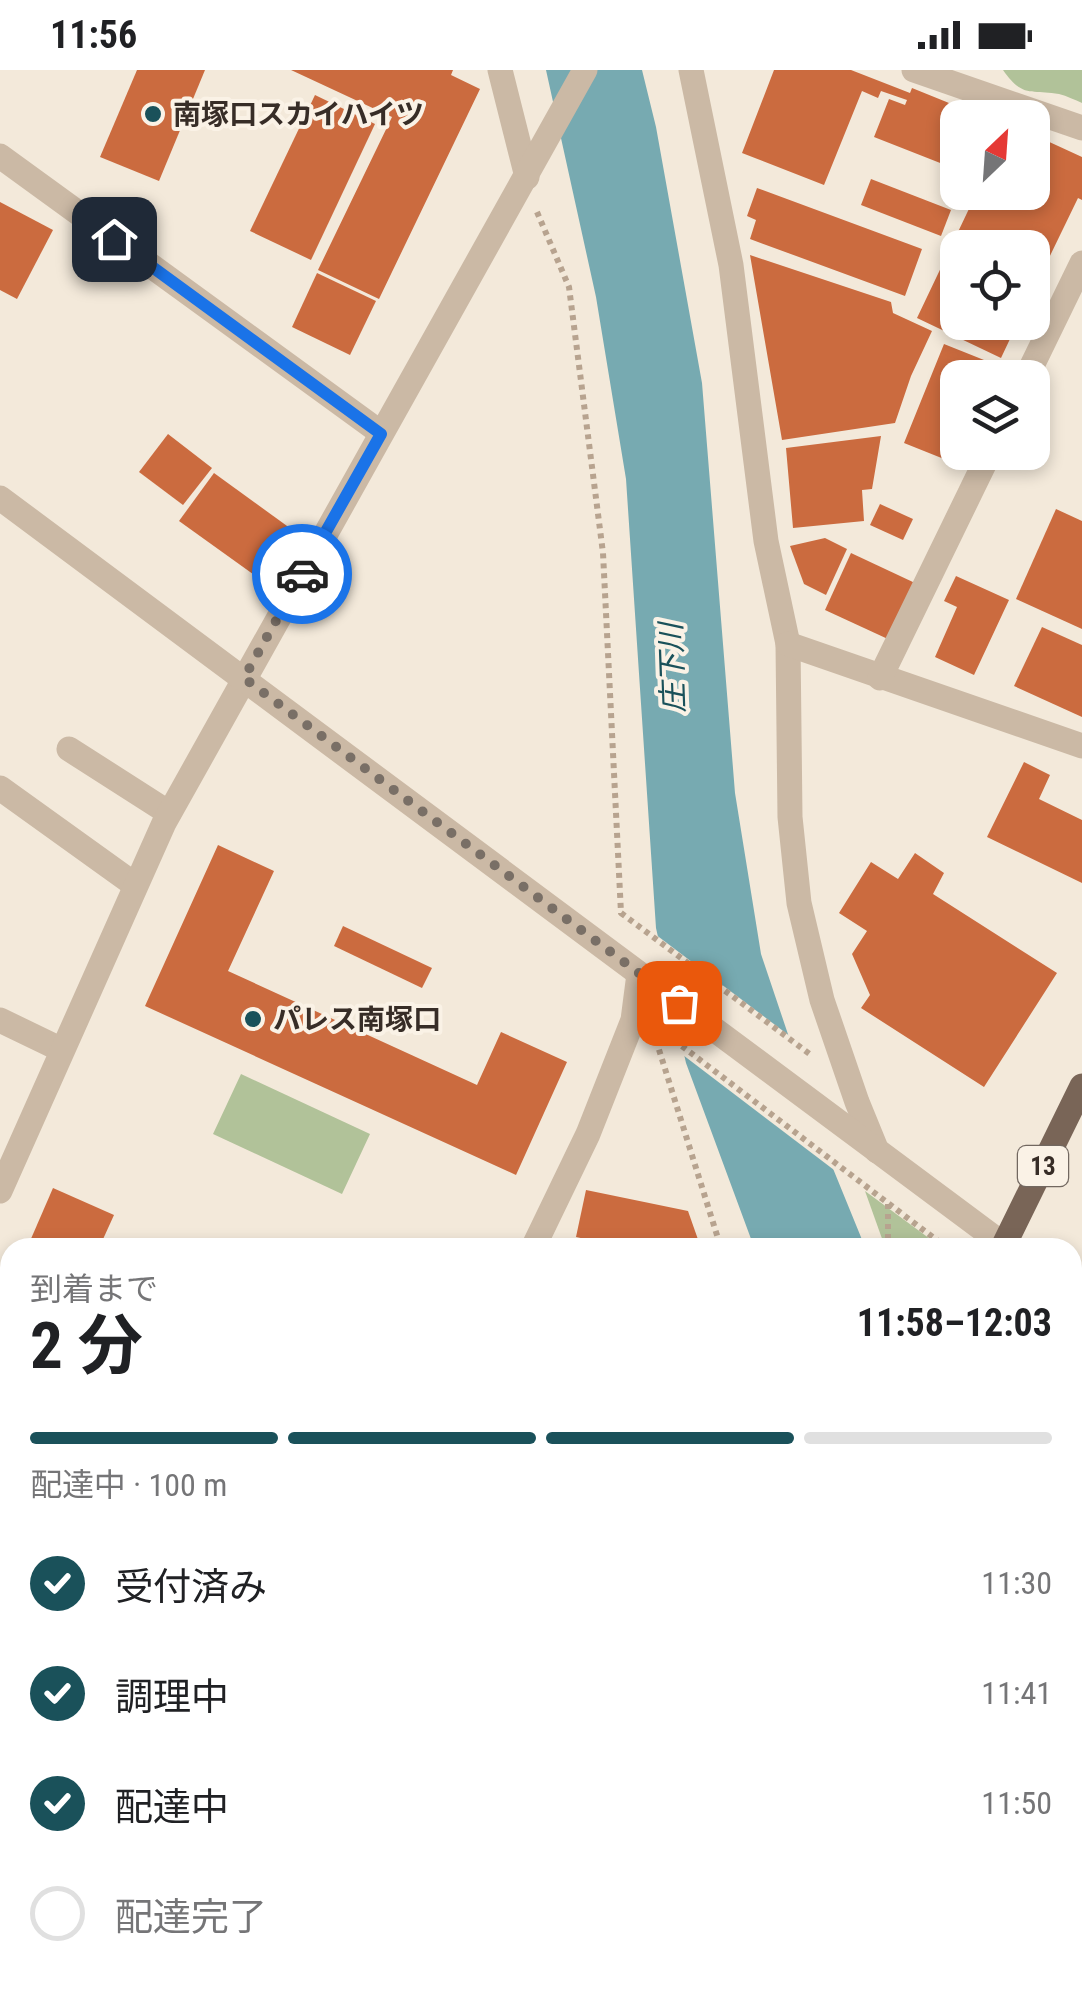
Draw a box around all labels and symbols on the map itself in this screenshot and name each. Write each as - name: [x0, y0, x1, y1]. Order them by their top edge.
- place label: 南塚口スカイハイツ: [173, 98, 424, 131]
- north arrow: [940, 100, 1050, 210]
- marker: 南塚口スカイハイツ: [142, 103, 164, 125]
- pin: [72, 197, 157, 282]
- courier: [252, 524, 352, 624]
- water label: 庄下川: [653, 619, 691, 714]
- pin: [637, 961, 722, 1046]
- place label: パレス南塚口: [273, 1003, 441, 1036]
- marker: パレス南塚口: [242, 1008, 264, 1030]
- road number: 13: [1018, 1146, 1068, 1186]

